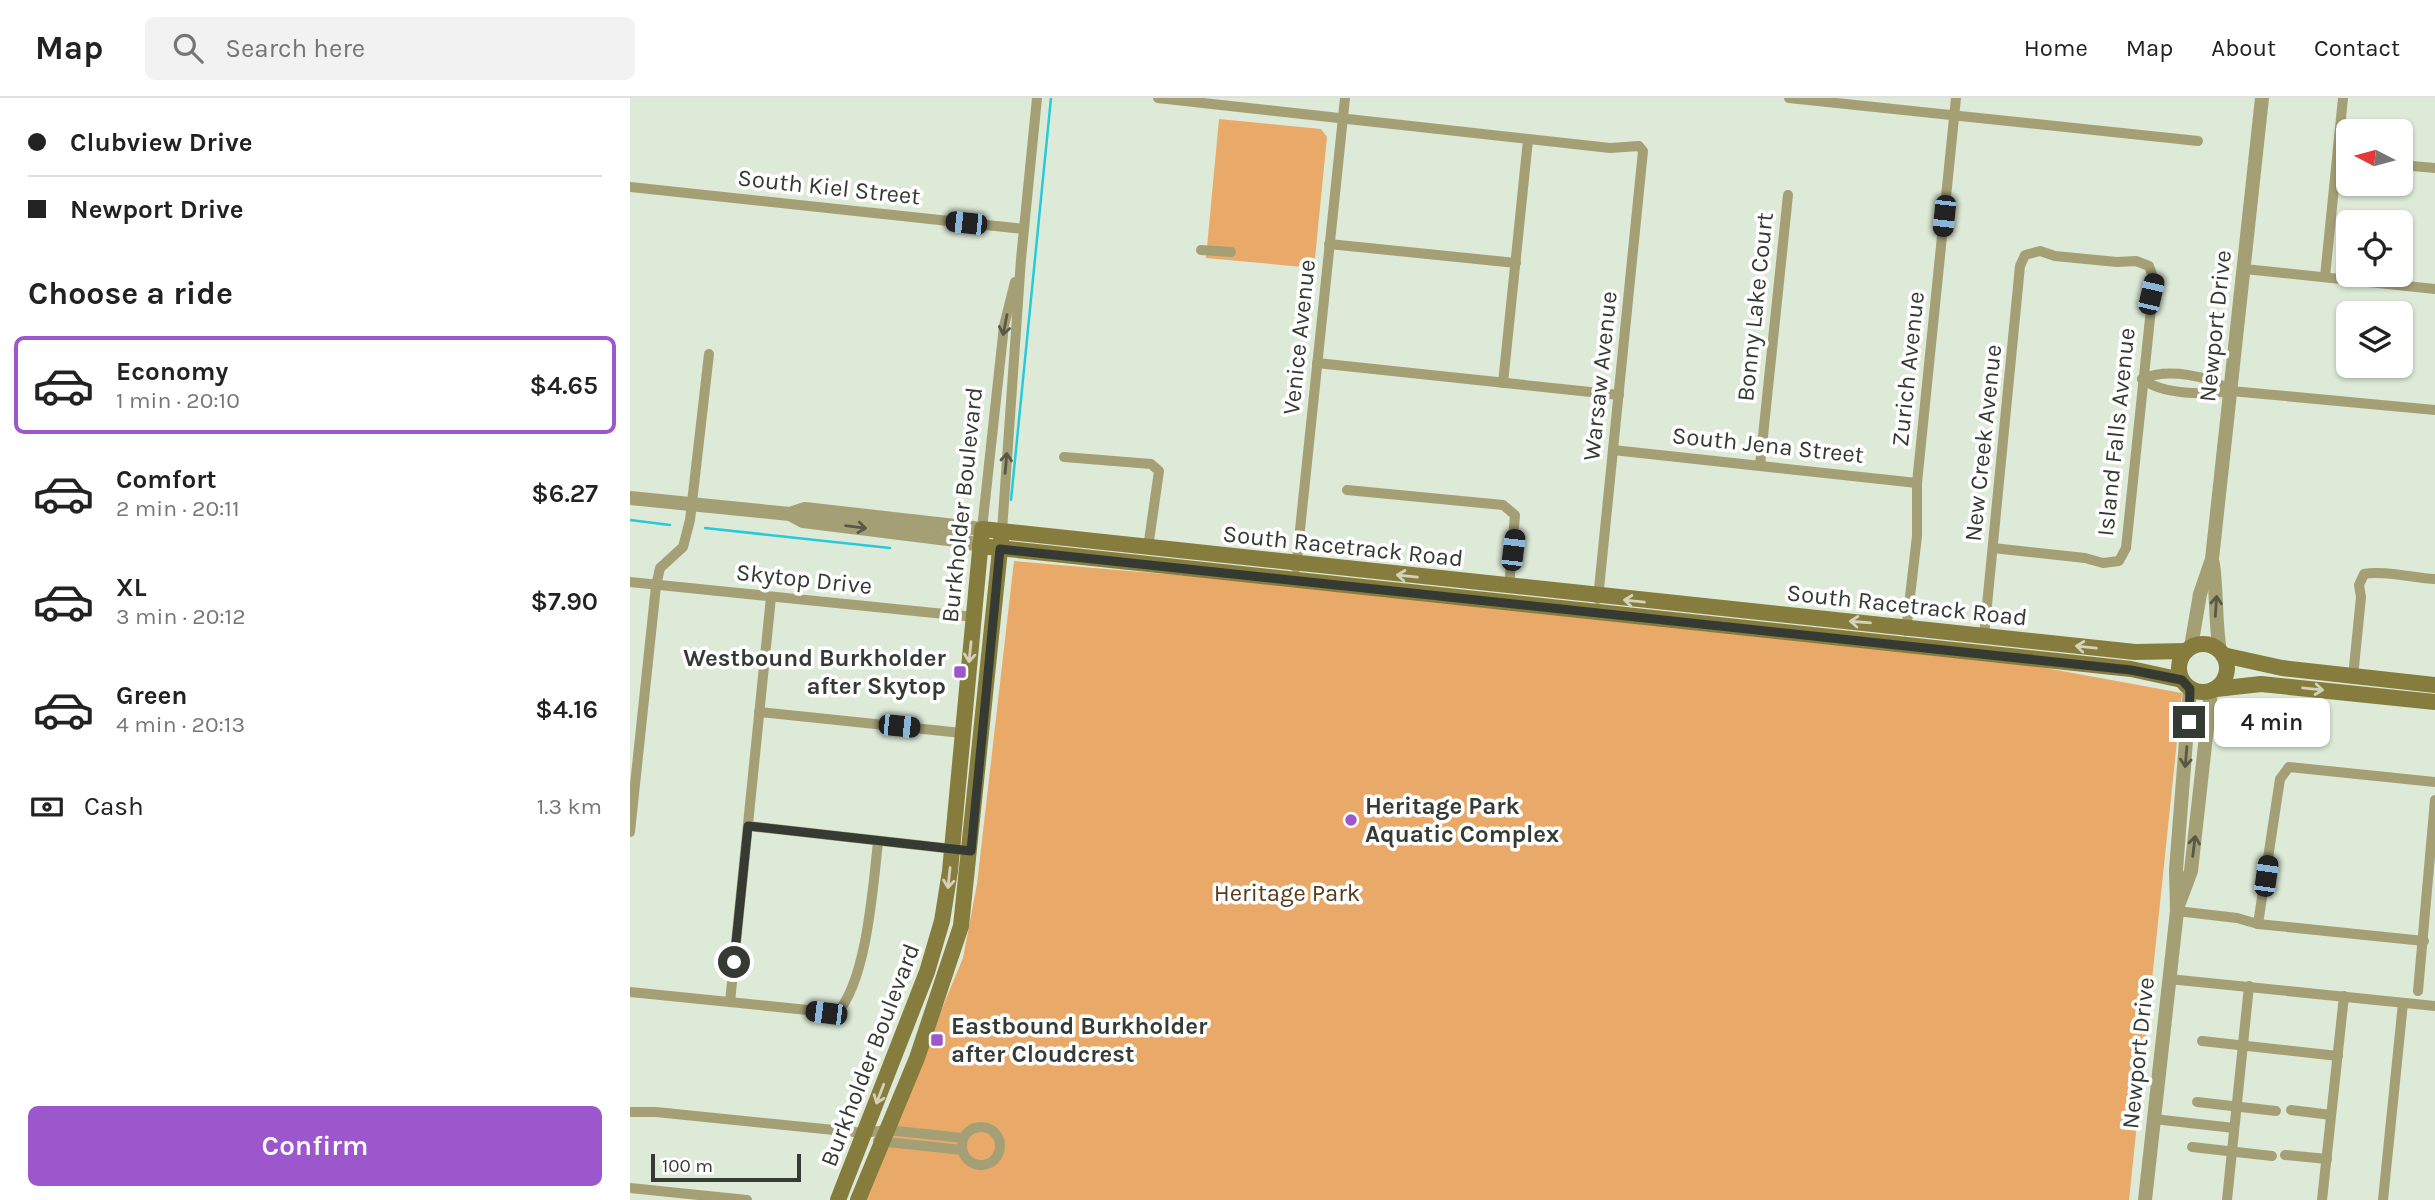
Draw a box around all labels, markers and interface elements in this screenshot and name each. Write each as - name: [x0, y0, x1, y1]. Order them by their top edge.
- search box: [145, 17, 635, 80]
- text: Map: [35, 29, 103, 67]
- icon: search: [169, 29, 207, 67]
- text: Search here: [225, 33, 365, 64]
- text: Home: [2024, 34, 2088, 62]
- text: Map: [2126, 34, 2173, 62]
- text: About: [2211, 34, 2276, 62]
- text: Contact: [2314, 34, 2400, 62]
- north arrow: [2336, 119, 2413, 196]
- map controls: [2336, 119, 2413, 378]
- text: Clubview Drive: [70, 127, 253, 158]
- street label: South Kiel Street: [736, 163, 922, 211]
- text: Newport Drive: [70, 194, 244, 225]
- car: [1932, 194, 1957, 238]
- car: [945, 210, 988, 236]
- button: locate: [2336, 210, 2413, 287]
- street label: Bonny Lake Court: [1731, 211, 1779, 403]
- street label: Newport Drive: [2193, 249, 2237, 403]
- street label: Venice Avenue: [1277, 258, 1321, 416]
- car: [2137, 271, 2166, 317]
- text: Choose a ride: [28, 275, 233, 312]
- street label: Warsaw Avenue: [1577, 290, 1623, 462]
- street label: Zurich Avenue: [1886, 290, 1930, 448]
- button: layers: [2336, 301, 2413, 378]
- one-way arrow: [997, 313, 1011, 336]
- street label: Island Falls Avenue: [2091, 326, 2141, 538]
- street label: New Creek Avenue: [1959, 343, 2007, 543]
- icon: car: [32, 354, 95, 417]
- text: Economy: [116, 356, 228, 387]
- text: $4.65: [529, 370, 598, 401]
- street label: Burkholder Boulevard: [936, 386, 988, 624]
- text: 1 min · 20:10: [116, 387, 240, 414]
- street label: South Jena Street: [1671, 421, 1865, 469]
- one-way arrow: [1000, 452, 1013, 475]
- icon: car: [32, 462, 95, 525]
- text: Comfort: [116, 464, 217, 495]
- text: $6.27: [531, 478, 598, 509]
- text: 2 min · 20:11: [116, 495, 240, 522]
- street label: South Racetrack Road: [1221, 519, 1465, 573]
- one-way arrow: [844, 521, 867, 534]
- car: [1501, 528, 1526, 572]
- street label: Skytop Drive: [735, 558, 873, 600]
- one-way arrow: [1397, 569, 1419, 582]
- icon: car: [32, 570, 95, 633]
- text: XL: [116, 572, 147, 603]
- street label: South Racetrack Road: [1785, 578, 2029, 632]
- text: $7.90: [531, 586, 598, 617]
- one-way arrow: [1623, 594, 1645, 607]
- one-way arrow: [2210, 595, 2223, 617]
- text: 3 min · 20:12: [116, 603, 246, 630]
- one-way arrow: [1849, 615, 1872, 628]
- one-way arrow: [963, 640, 976, 663]
- one-way arrow: [2075, 640, 2098, 653]
- place label: Westbound Burkholder after Skytop: [683, 644, 947, 700]
- marker: Westbound Burkholder after Skytop: [952, 664, 968, 680]
- icon: car: [32, 678, 95, 741]
- text: Green: [116, 680, 188, 711]
- one-way arrow: [2301, 683, 2324, 696]
- text: $4.16: [535, 694, 598, 725]
- callout: 4 min: [2214, 698, 2329, 746]
- route end: [2173, 706, 2205, 738]
- text: 4 min: [2241, 709, 2303, 736]
- text: 4 min · 20:13: [116, 711, 245, 738]
- car: [878, 713, 921, 739]
- one-way arrow: [2179, 745, 2192, 768]
- icon: cash: [28, 788, 66, 826]
- text: Cash: [84, 791, 144, 822]
- place label: Heritage Park Aquatic Complex: [1365, 792, 1559, 848]
- text: 1.3 km: [537, 793, 602, 820]
- marker: Heritage Park Aquatic Complex: [1343, 812, 1359, 828]
- one-way arrow: [2188, 835, 2201, 857]
- car: [2253, 854, 2280, 898]
- one-way arrow: [942, 866, 955, 889]
- park label: Heritage Park: [1214, 879, 1360, 907]
- street label: Burkholder Boulevard: [815, 940, 925, 1170]
- route start: [718, 946, 750, 978]
- street label: Newport Drive: [2116, 976, 2160, 1130]
- car: [804, 1000, 849, 1026]
- place label: Eastbound Burkholder after Cloudcrest: [951, 1012, 1208, 1068]
- marker: Eastbound Burkholder after Cloudcrest: [929, 1032, 945, 1048]
- one-way arrow: [872, 1083, 885, 1104]
- button: Confirm: [28, 1106, 602, 1186]
- scale bar: [651, 1151, 802, 1183]
- text: 100 m: [662, 1155, 713, 1177]

